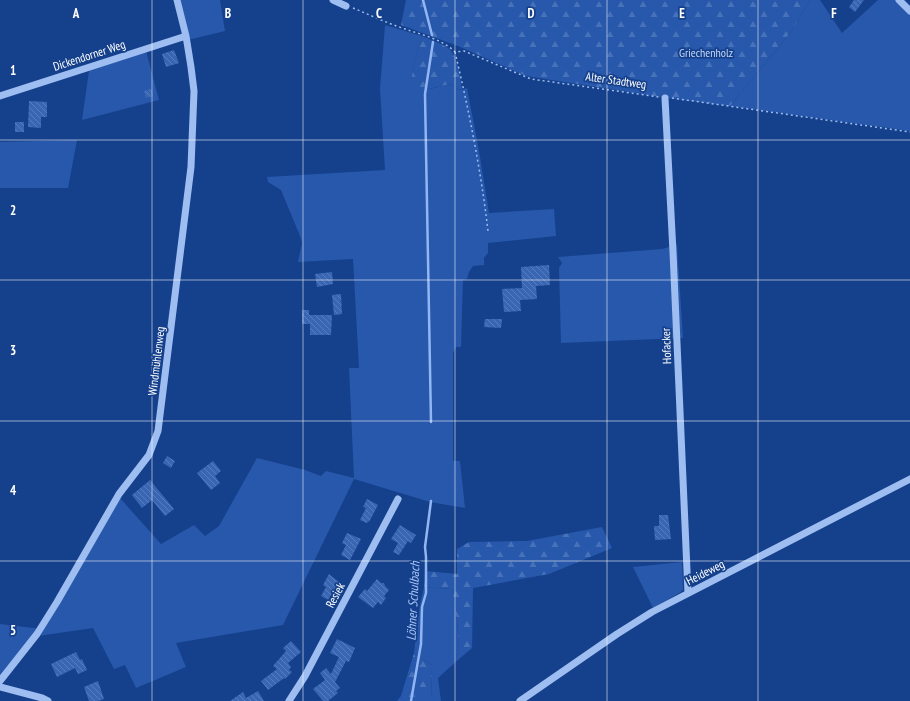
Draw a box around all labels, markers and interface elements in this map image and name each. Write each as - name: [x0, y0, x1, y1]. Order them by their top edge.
- text: A: [72, 5, 80, 22]
- text: B: [225, 5, 231, 22]
- text: C: [376, 5, 382, 22]
- text: D: [528, 5, 535, 22]
- text: E: [679, 5, 685, 22]
- text: F: [831, 5, 837, 22]
- street label: Dickendorner Weg: [51, 36, 127, 74]
- park label: Griechenholz: [679, 45, 733, 60]
- text: 1: [10, 62, 16, 79]
- street label: Alter Stadtweg: [585, 68, 647, 92]
- text: 2: [10, 202, 16, 219]
- street label: Windmühlenweg: [144, 326, 168, 396]
- street label: Hofacker: [658, 327, 674, 364]
- text: 3: [10, 342, 16, 359]
- text: 4: [10, 482, 17, 499]
- street label: Heideweg: [683, 556, 727, 588]
- water label: Löhner Schulbach: [402, 560, 424, 641]
- street label: Resiek: [322, 579, 348, 610]
- text: 5: [10, 622, 16, 639]

